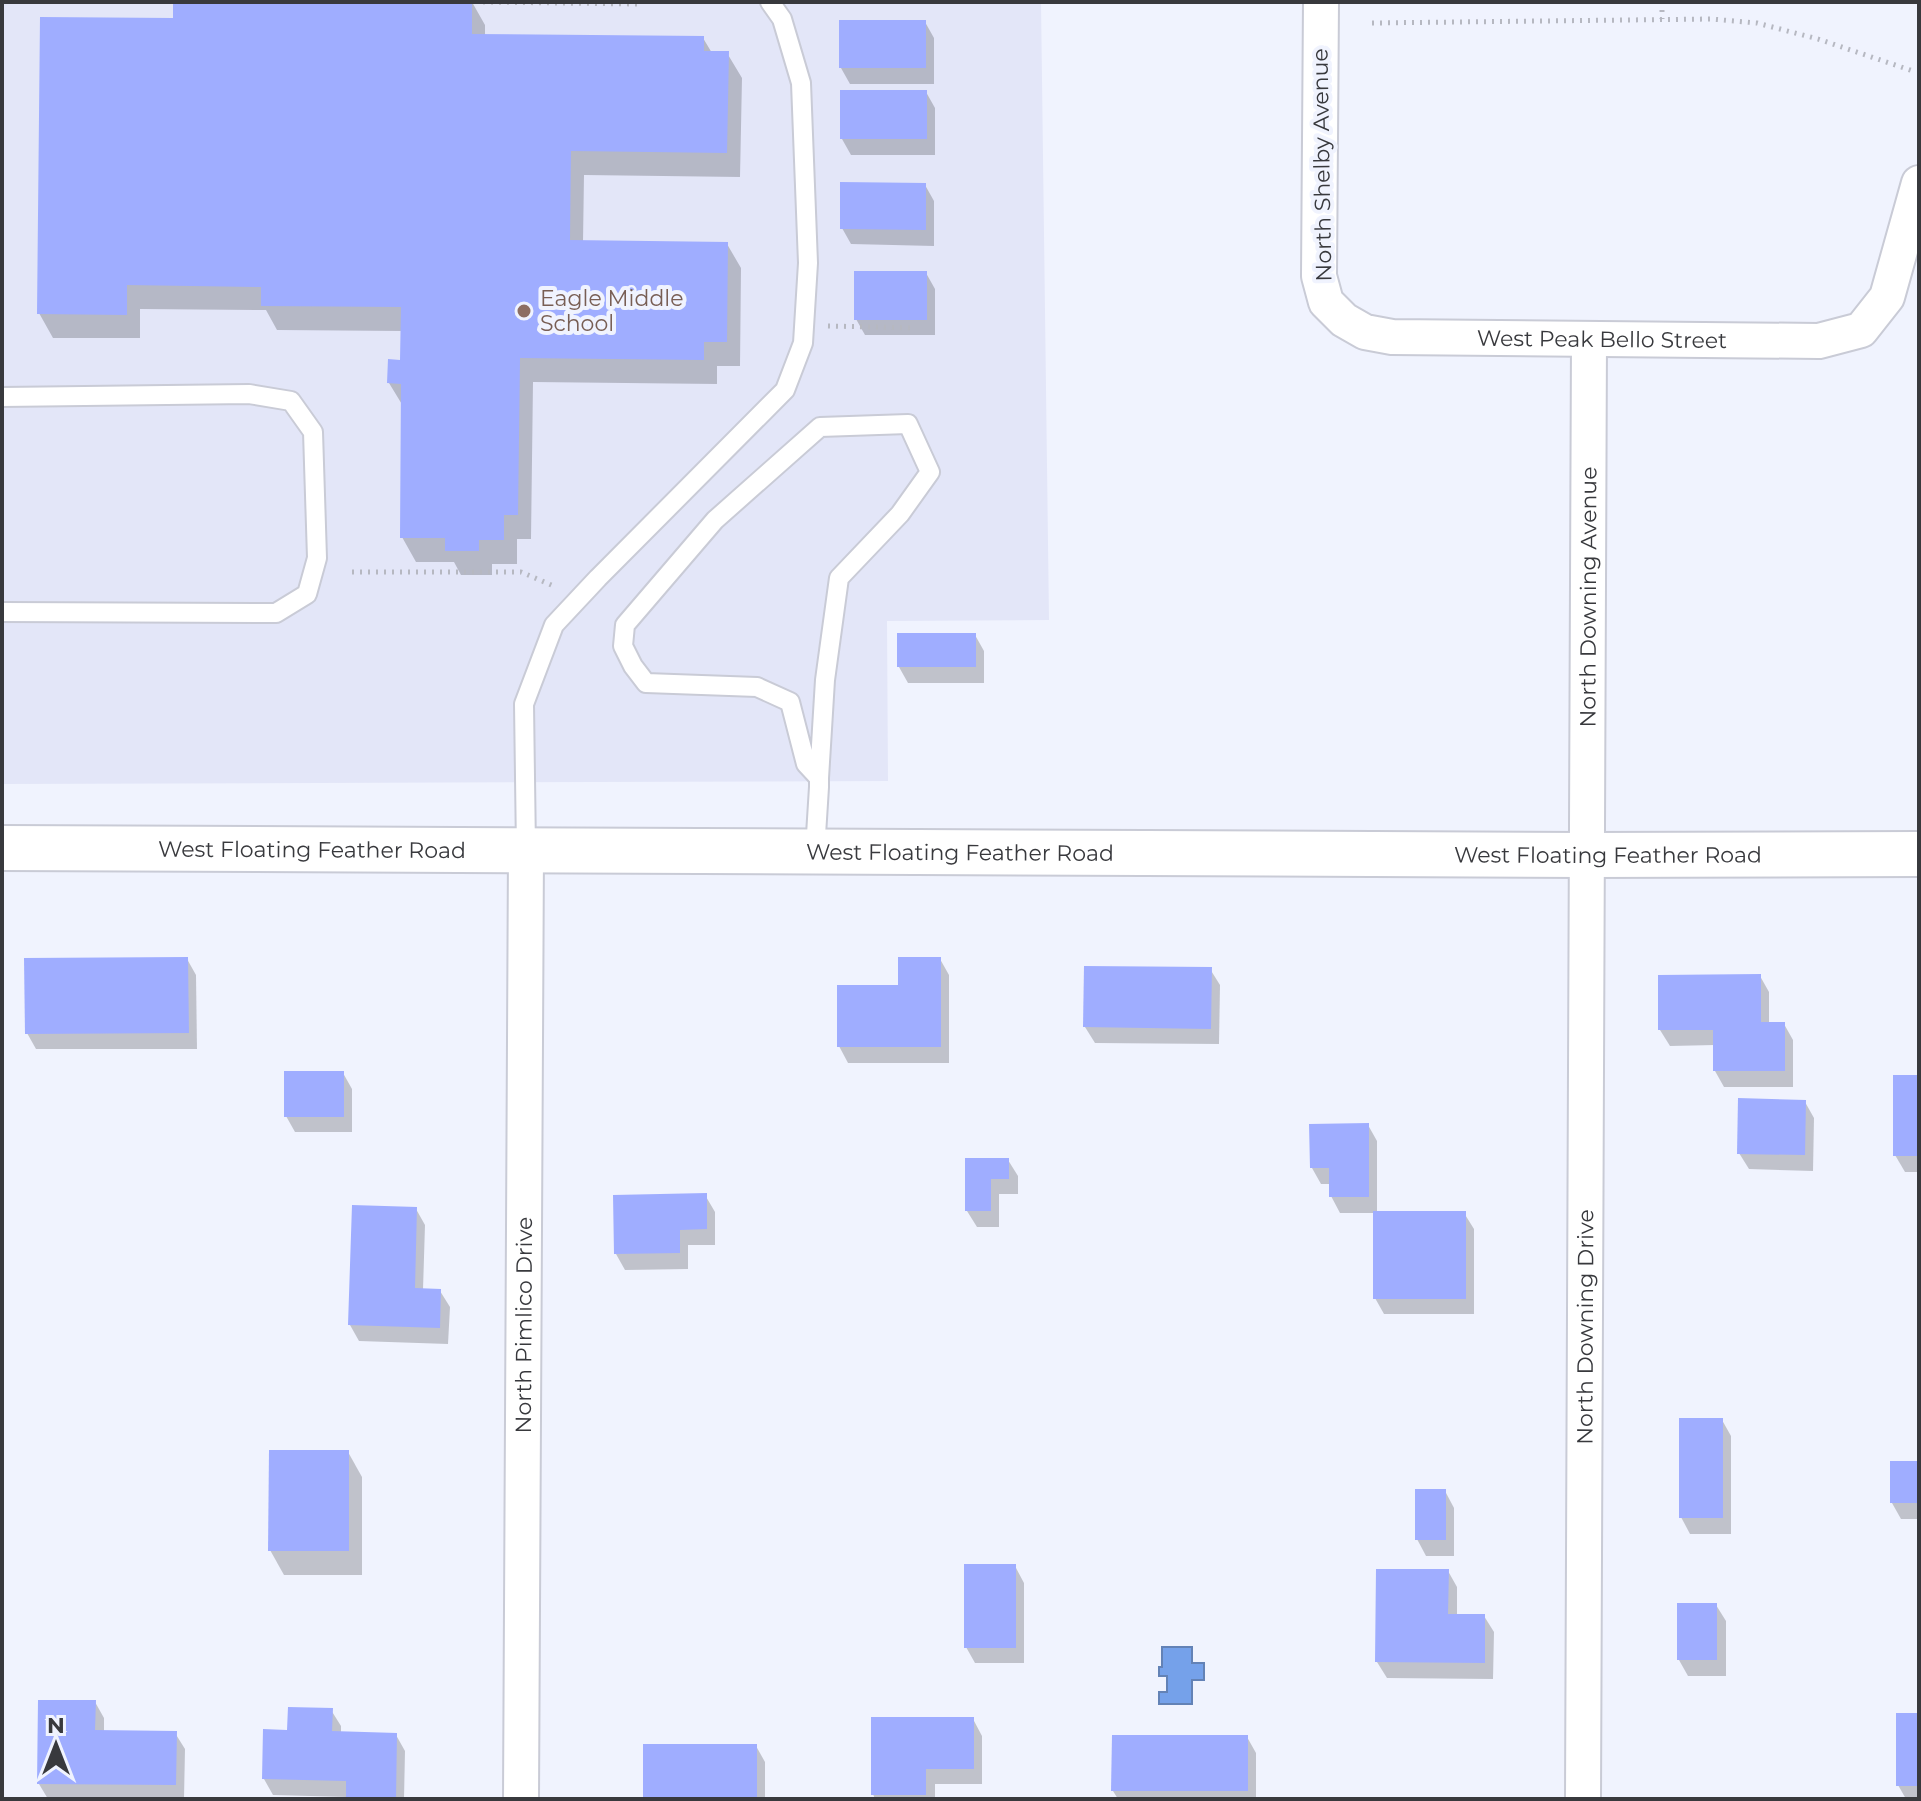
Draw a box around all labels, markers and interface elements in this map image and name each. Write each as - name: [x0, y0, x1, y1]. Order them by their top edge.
- street label: North Shelby Avenue: [1306, 48, 1338, 282]
- place label: Eagle Middle School: [540, 285, 684, 337]
- marker: Eagle Middle School: [515, 302, 533, 320]
- street label: West Peak Bello Street: [1477, 324, 1727, 354]
- street label: North Downing Avenue: [1574, 466, 1602, 728]
- street label: West Floating Feather Road: [158, 835, 466, 864]
- street label: West Floating Feather Road: [806, 838, 1114, 866]
- street label: West Floating Feather Road: [1454, 841, 1762, 869]
- street label: North Downing Drive: [1571, 1209, 1599, 1445]
- street label: North Pimlico Drive: [509, 1217, 538, 1433]
- north arrow: [16, 1705, 96, 1785]
- text: N: [47, 1712, 65, 1739]

